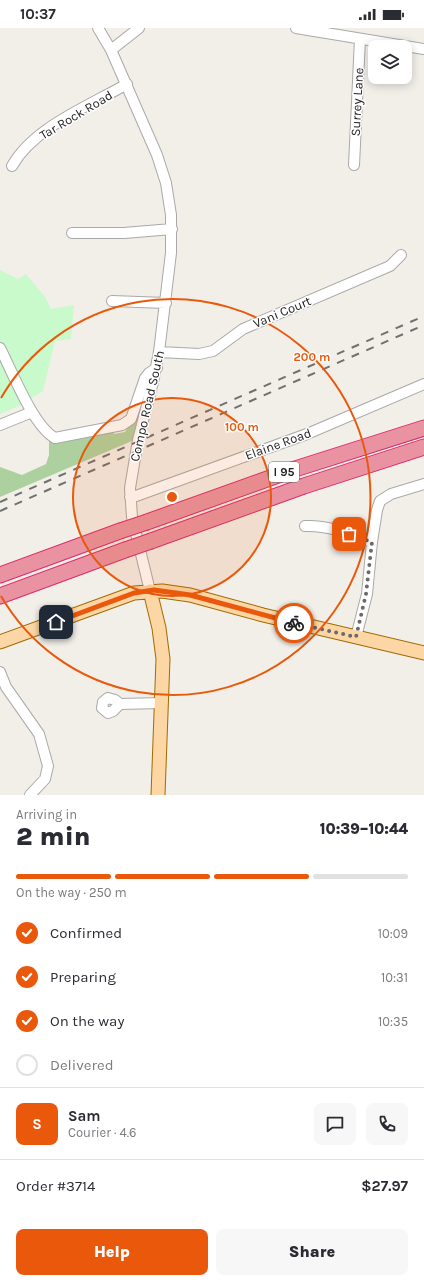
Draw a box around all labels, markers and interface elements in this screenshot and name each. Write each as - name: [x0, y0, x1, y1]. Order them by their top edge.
- text: 10:37: [20, 5, 56, 23]
- map controls: [368, 40, 412, 84]
- button: layers: [368, 40, 412, 84]
- street label: Surrey Lane: [348, 67, 366, 137]
- street label: Tar Rock Road: [37, 87, 115, 143]
- street label: Vani Court: [251, 293, 313, 331]
- street label: Compo Road South: [127, 349, 167, 463]
- text: 200 m: [294, 350, 330, 364]
- text: 100 m: [225, 420, 259, 434]
- street label: Elaine Road: [243, 425, 313, 463]
- road number: I 95: [269, 462, 299, 482]
- centre of rings: [165, 490, 179, 504]
- pin: [332, 517, 366, 551]
- icon: bag: [338, 523, 360, 545]
- courier: [274, 603, 314, 643]
- pin: [39, 605, 73, 639]
- icon: home: [45, 611, 67, 633]
- icon: bike: [283, 612, 305, 634]
- text: Arriving in: [16, 807, 77, 822]
- text: 10:39–10:44: [320, 820, 408, 838]
- text: 2 min: [16, 821, 91, 852]
- text: On the way · 250 m: [16, 885, 127, 900]
- icon: check: [16, 922, 38, 944]
- text: Confirmed: [50, 924, 122, 942]
- text: 10:09: [378, 926, 408, 941]
- icon: check: [16, 966, 38, 988]
- text: Preparing: [50, 968, 116, 986]
- text: 10:31: [381, 970, 408, 985]
- icon: check: [16, 1010, 38, 1032]
- text: On the way: [50, 1012, 124, 1030]
- text: 10:35: [378, 1014, 408, 1029]
- text: Delivered: [50, 1056, 114, 1074]
- button: chat: [314, 1103, 356, 1145]
- button: phone: [366, 1103, 408, 1145]
- text: Sam: [68, 1107, 101, 1125]
- text: S: [32, 1115, 42, 1133]
- text: Courier · 4.6: [68, 1125, 136, 1140]
- text: Order #3714: [16, 1177, 95, 1195]
- text: $27.97: [361, 1177, 408, 1195]
- button: Help: [16, 1229, 208, 1275]
- button: Share: [216, 1229, 408, 1275]

